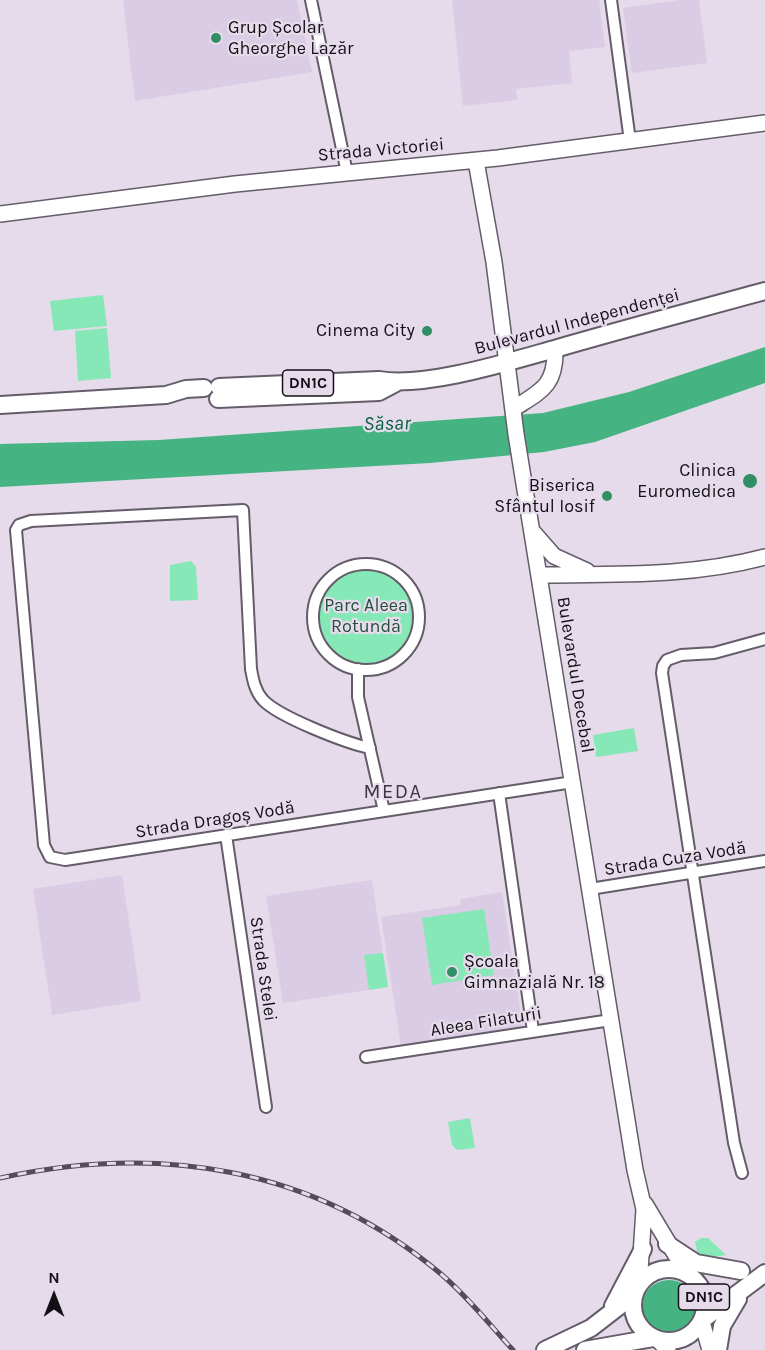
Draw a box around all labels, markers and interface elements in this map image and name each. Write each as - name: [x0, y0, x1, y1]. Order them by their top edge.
- place label: Grup Școlar Gheorghe Lazăr: [228, 17, 354, 60]
- marker: Grup Școlar Gheorghe Lazăr: [209, 31, 223, 45]
- street label: Strada Victoriei: [317, 134, 445, 166]
- street label: Bulevardul Independenței: [472, 284, 682, 360]
- place label: Cinema City: [316, 320, 415, 342]
- marker: Cinema City: [420, 324, 434, 338]
- road number: DN1C: [282, 370, 334, 396]
- water label: Săsar: [363, 412, 411, 436]
- place label: Clinica Euromedica: [637, 460, 736, 502]
- marker: Clinica Euromedica: [741, 472, 759, 490]
- place label: Biserica Sfântul Iosif: [494, 475, 595, 518]
- marker: Biserica Sfântul Iosif: [600, 489, 614, 503]
- park label: Parc Aleea Rotundă: [324, 595, 408, 638]
- street label: Bulevardul Decebal: [552, 595, 598, 755]
- district label: MEDA: [364, 780, 422, 804]
- street label: Strada Dragoș Vodă: [134, 797, 296, 843]
- street label: Strada Cuza Vodă: [602, 837, 748, 881]
- street label: Strada Stelei: [245, 915, 281, 1023]
- place label: Școala Gimnazială Nr. 18: [464, 951, 605, 994]
- marker: Școala Gimnazială Nr. 18: [445, 965, 459, 979]
- street label: Aleea Filaturii: [429, 1003, 543, 1041]
- north arrow: [24, 1266, 84, 1326]
- text: N: [48, 1268, 60, 1287]
- road number: DN1C: [678, 1284, 730, 1310]

